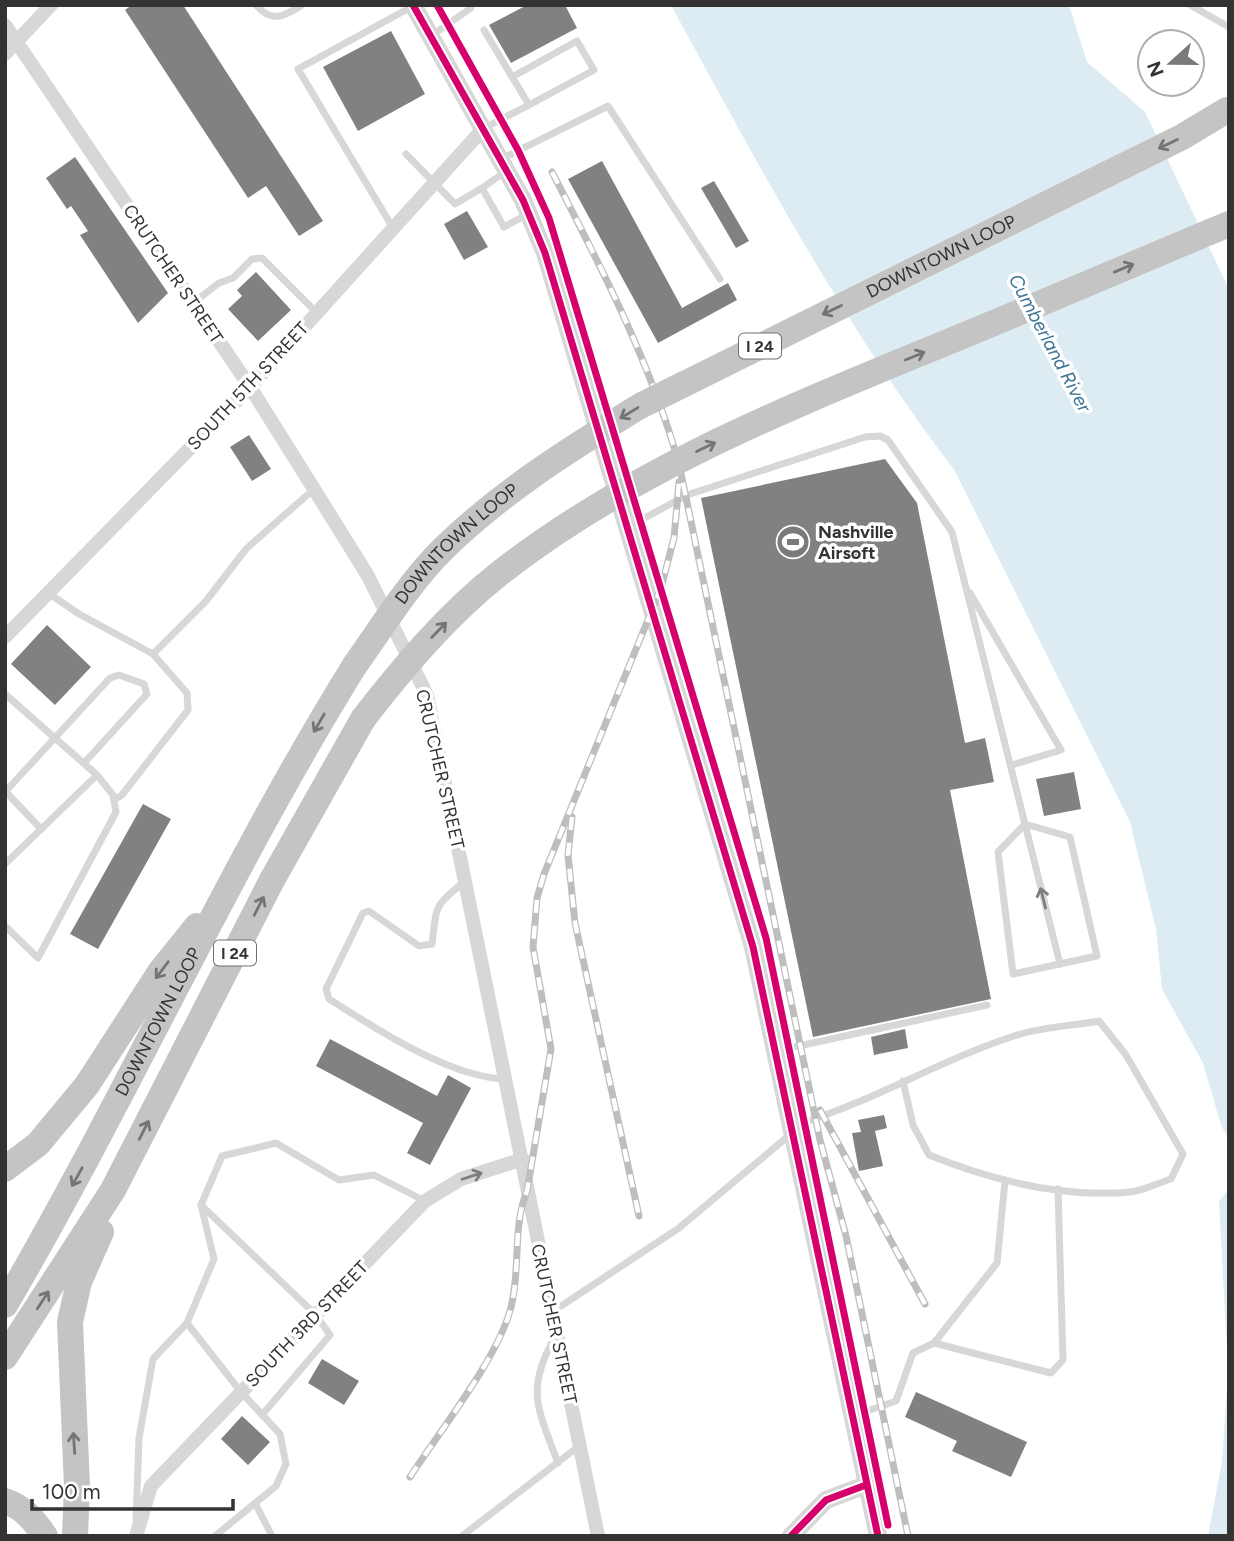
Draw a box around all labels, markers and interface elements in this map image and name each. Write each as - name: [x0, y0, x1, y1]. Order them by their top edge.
- north arrow: [1136, 28, 1206, 98]
- text: N: [1142, 58, 1169, 80]
- one-way arrow: [1158, 138, 1179, 151]
- street label: CRUTCHER STREET: [118, 200, 228, 348]
- street label: DOWNTOWN LOOP: [863, 210, 1020, 303]
- one-way arrow: [1113, 261, 1135, 274]
- water label: Cumberland River: [1004, 270, 1096, 416]
- one-way arrow: [822, 303, 843, 317]
- street label: SOUTH 5TH STREET: [183, 317, 313, 455]
- road number: I 24: [739, 334, 781, 358]
- one-way arrow: [903, 349, 925, 362]
- one-way arrow: [620, 406, 640, 420]
- one-way arrow: [695, 439, 716, 453]
- street label: DOWNTOWN LOOP: [390, 479, 522, 608]
- place label: Nashville Airsoft: [818, 521, 893, 564]
- sports icon: Nashville Airsoft: [774, 523, 812, 561]
- one-way arrow: [431, 622, 448, 639]
- street label: CRUTCHER STREET: [411, 687, 469, 851]
- one-way arrow: [312, 712, 325, 733]
- one-way arrow: [1036, 887, 1049, 910]
- one-way arrow: [253, 896, 267, 916]
- road number: I 24: [214, 940, 256, 965]
- street label: DOWNTOWN LOOP: [111, 944, 206, 1100]
- one-way arrow: [155, 960, 170, 979]
- one-way arrow: [137, 1120, 151, 1140]
- one-way arrow: [70, 1166, 84, 1186]
- one-way arrow: [461, 1168, 483, 1181]
- street label: CRUTCHER STREET: [526, 1242, 582, 1406]
- street label: SOUTH 3RD STREET: [241, 1256, 373, 1392]
- one-way arrow: [36, 1291, 50, 1311]
- one-way arrow: [68, 1432, 81, 1455]
- scale bar: [32, 1468, 233, 1512]
- text: 100 m: [42, 1479, 101, 1504]

